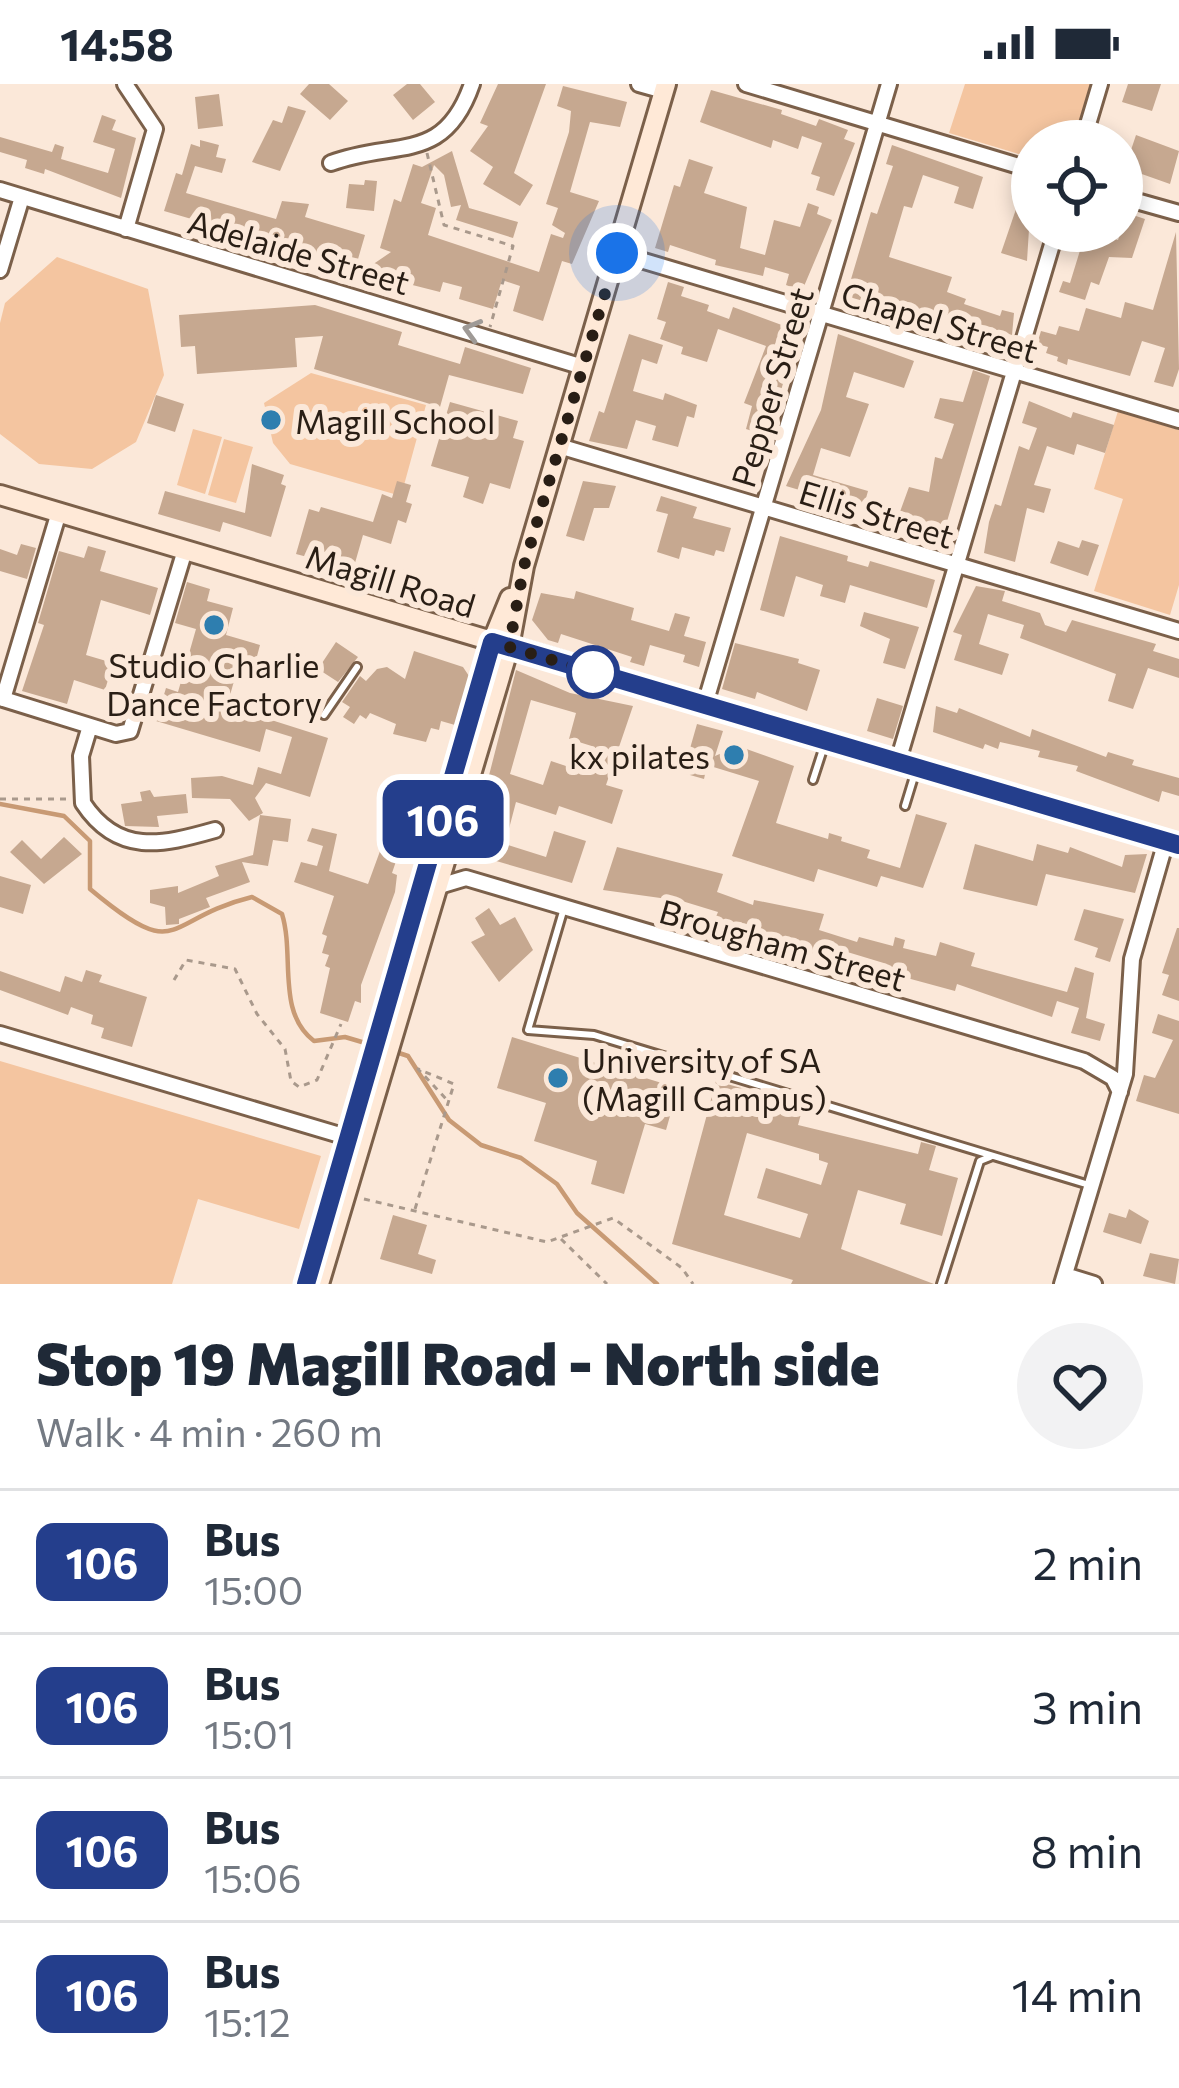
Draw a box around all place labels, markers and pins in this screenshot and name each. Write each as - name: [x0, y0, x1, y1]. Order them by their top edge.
- place label: Magill School: [295, 400, 495, 441]
- marker: Magill School: [258, 407, 284, 433]
- marker: Studio Charlie Dance Factory: [201, 612, 227, 638]
- place label: Studio Charlie Dance Factory: [106, 644, 322, 723]
- unlabelled marker: [568, 647, 618, 697]
- place label: kx pilates: [569, 735, 710, 776]
- marker: kx pilates: [721, 742, 747, 768]
- place label: University of SA (Magill Campus): [582, 1039, 827, 1118]
- marker: University of SA (Magill Campus): [545, 1065, 571, 1091]

